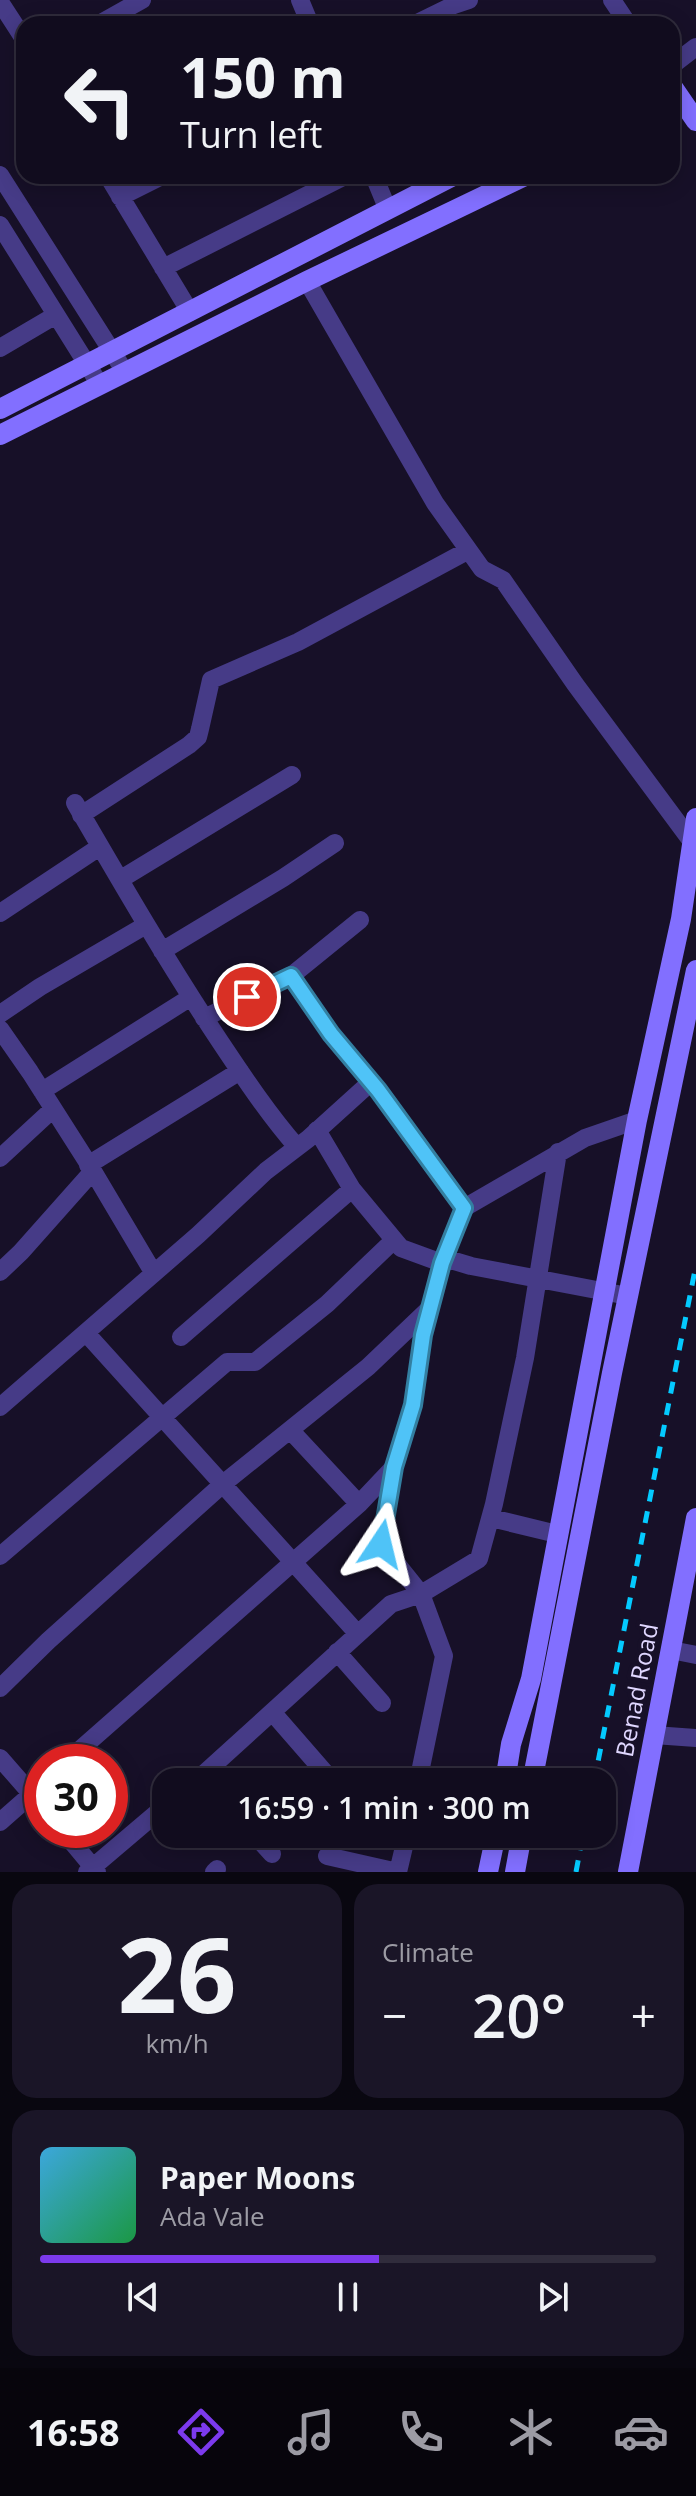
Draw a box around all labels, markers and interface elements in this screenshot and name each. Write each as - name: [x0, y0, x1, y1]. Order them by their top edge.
- text: 150 m: [180, 38, 346, 114]
- icon: left: [48, 48, 152, 152]
- text: Turn left: [180, 110, 322, 159]
- pin: [213, 963, 281, 1031]
- icon: arrive: [225, 975, 269, 1019]
- position arrow: [339, 1502, 423, 1586]
- street label: Benad Road: [607, 1620, 665, 1760]
- speed limit sign: 30: [24, 1744, 128, 1848]
- text: 16:59 · 1 min · 300 m: [237, 1787, 531, 1828]
- text: 26: [118, 1902, 236, 2043]
- text: Climate: [382, 1934, 474, 1970]
- text: 20°: [472, 1974, 566, 2056]
- text: −: [382, 1985, 407, 2045]
- text: +: [631, 1985, 656, 2045]
- text: km/h: [145, 2025, 209, 2061]
- text: Paper Moons: [160, 2157, 355, 2198]
- text: Ada Vale: [160, 2198, 265, 2234]
- icon: previous: [121, 2275, 165, 2319]
- icon: pause: [326, 2275, 370, 2319]
- icon: next: [531, 2275, 575, 2319]
- icon: directions: [173, 2404, 229, 2460]
- icon: music: [283, 2404, 339, 2460]
- icon: phone: [393, 2404, 449, 2460]
- icon: climate: [503, 2404, 559, 2460]
- icon: car: [613, 2404, 669, 2460]
- text: 16:58: [27, 2408, 120, 2457]

